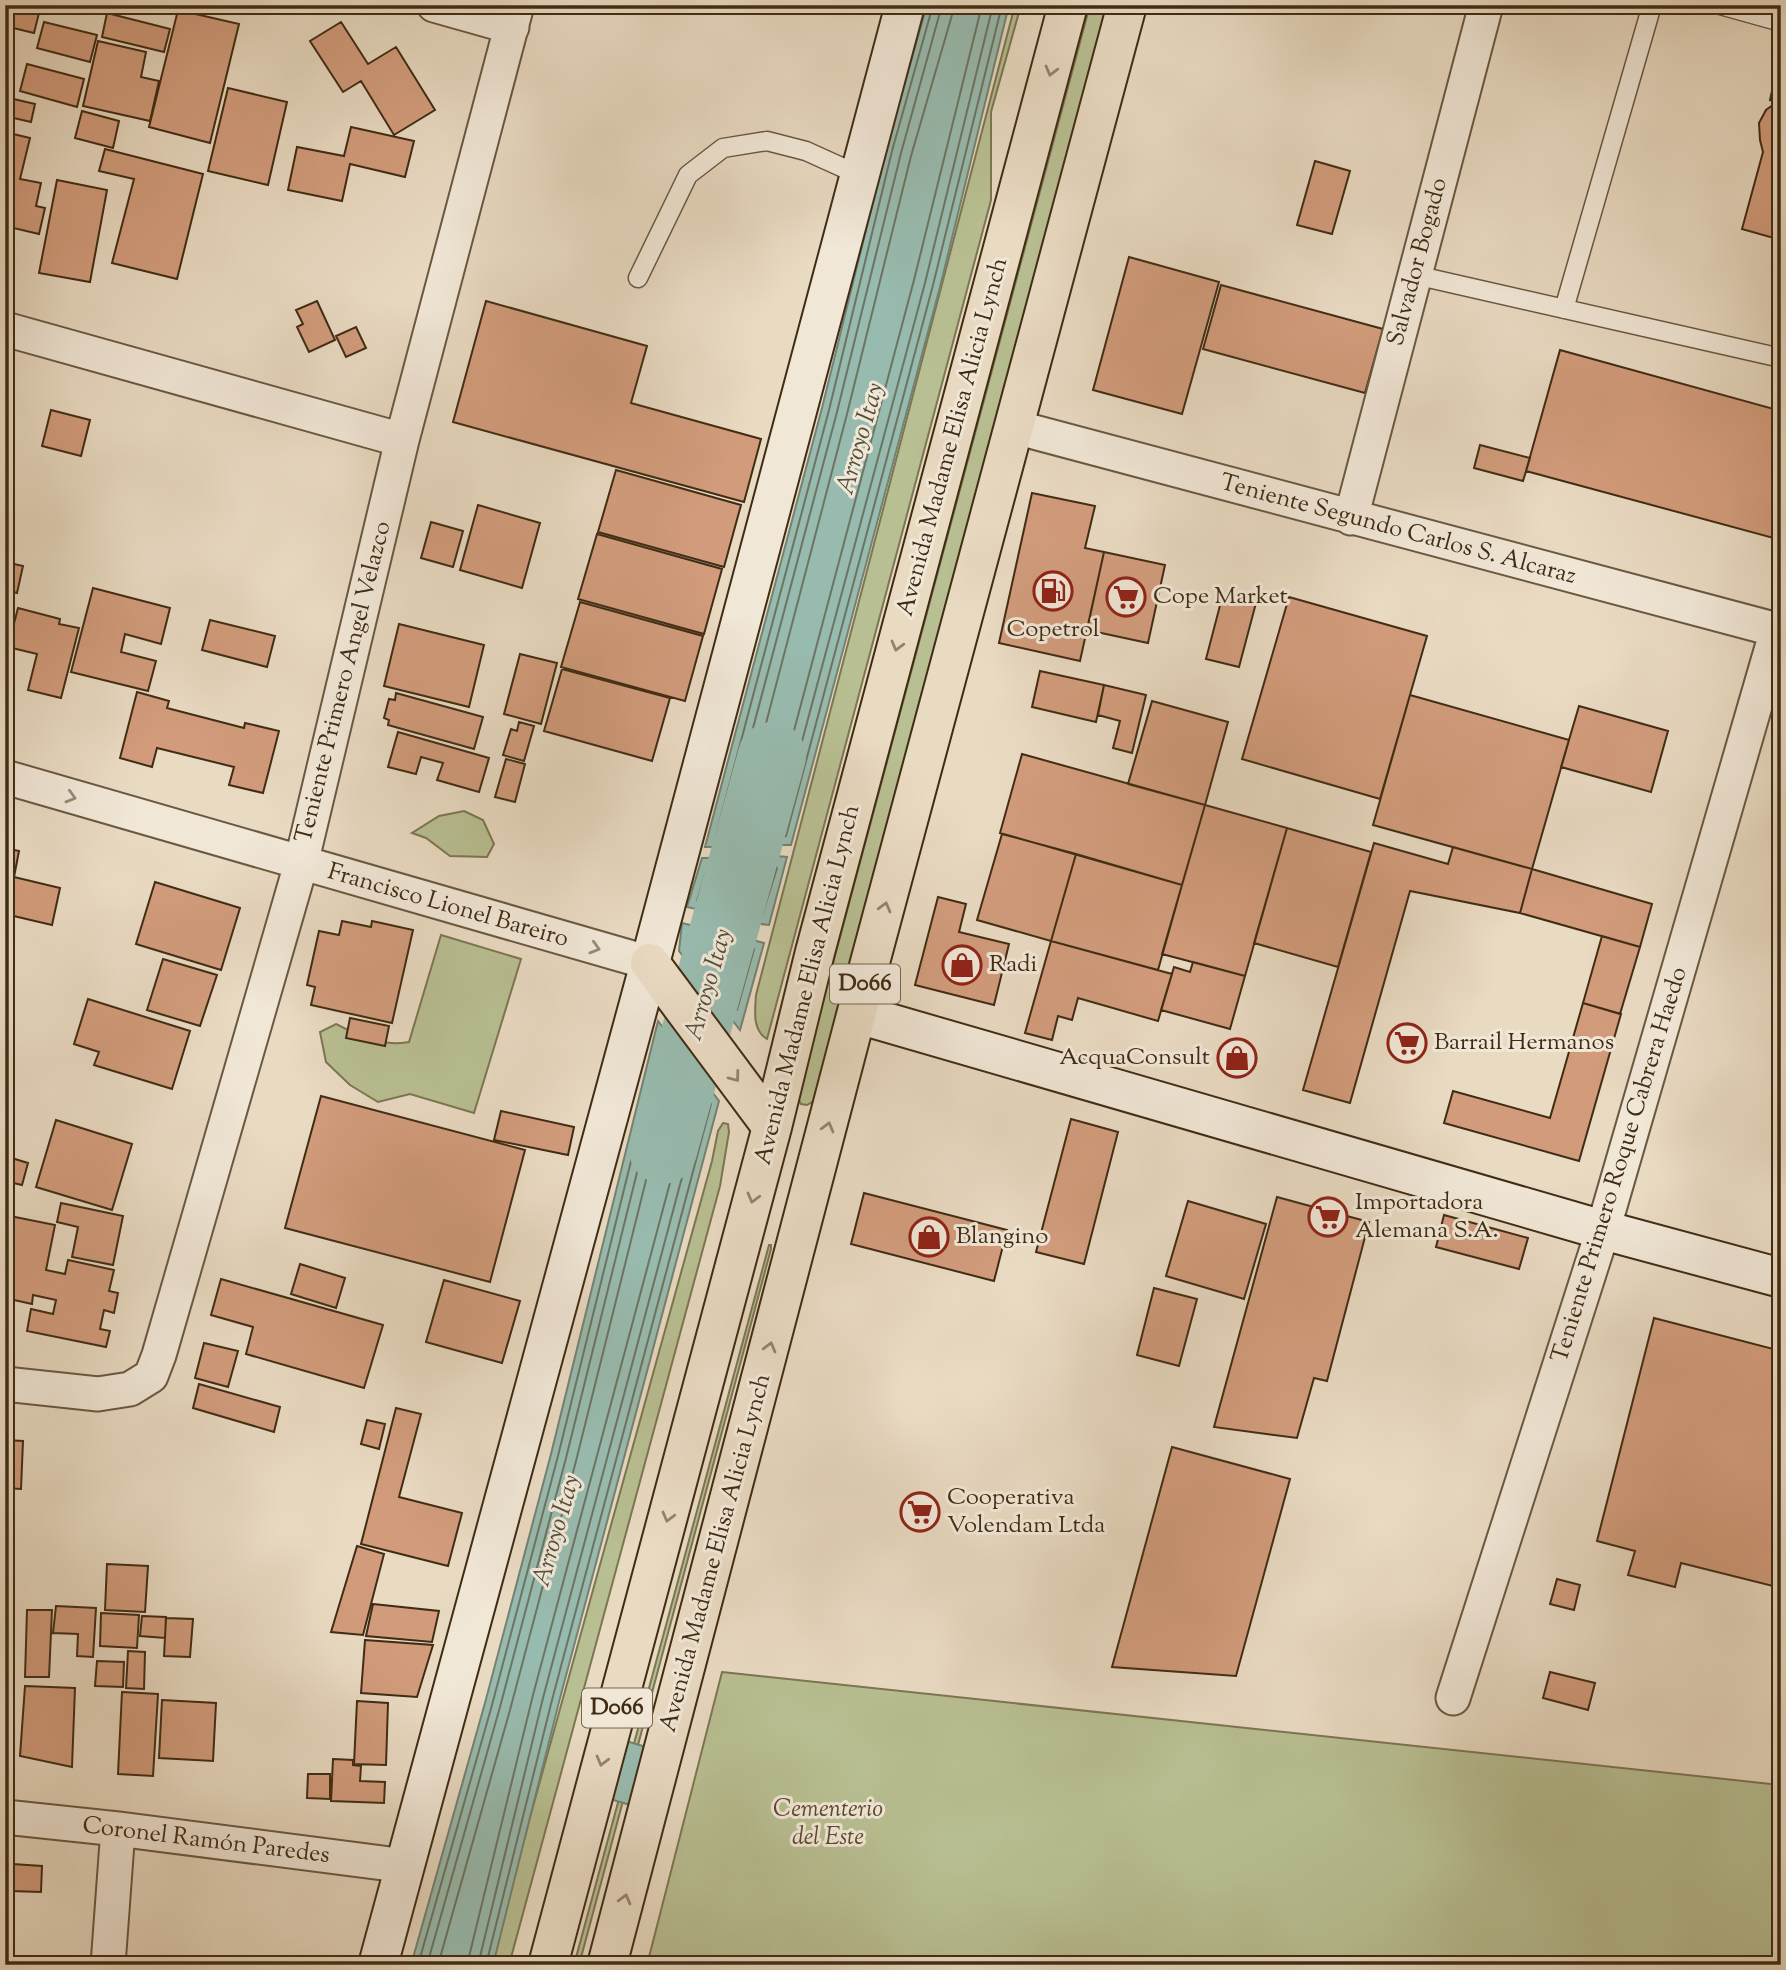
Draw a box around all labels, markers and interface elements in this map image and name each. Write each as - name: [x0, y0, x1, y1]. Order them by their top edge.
- one-way arrow: [1045, 65, 1059, 77]
- street label: Salvador Bogado: [1379, 174, 1457, 350]
- street label: Avenida Madame Elisa Alicia Lynch: [889, 254, 1017, 620]
- water label: Arroyo Itay: [827, 379, 895, 499]
- street label: Teniente Segundo Carlos S. Alcaraz: [1216, 466, 1580, 594]
- street label: Teniente Primero Angel Velazco: [288, 518, 400, 846]
- fuel station icon: Copetrol: [1032, 570, 1074, 612]
- supermarket icon: Cope Market: [1105, 576, 1147, 618]
- place label: Cope Market: [1153, 580, 1288, 614]
- place label: Copetrol: [1007, 613, 1100, 647]
- one-way arrow: [890, 640, 905, 652]
- one-way arrow: [65, 788, 77, 803]
- street label: Avenida Madame Elisa Alicia Lynch: [747, 801, 869, 1169]
- street label: Francisco Lionel Bareiro: [324, 855, 572, 957]
- one-way arrow: [877, 901, 891, 913]
- water label: Arroyo Itay: [675, 925, 743, 1045]
- one-way arrow: [589, 939, 601, 954]
- shop icon: Radi: [941, 944, 983, 986]
- place label: Radi: [989, 948, 1038, 982]
- street label: Teniente Primero Roque Cabrera Haedo: [1543, 963, 1697, 1367]
- road number: D066: [830, 965, 900, 1004]
- supermarket icon: Barrail Hermanos: [1386, 1022, 1428, 1064]
- place label: Barrail Hermanos: [1434, 1026, 1614, 1060]
- shop icon: AcquaConsult: [1216, 1037, 1258, 1079]
- place label: AcquaConsult: [1059, 1041, 1210, 1075]
- one-way arrow: [726, 1069, 739, 1081]
- one-way arrow: [820, 1121, 834, 1133]
- place label: Importadora Alemana S.A.: [1355, 1186, 1499, 1248]
- one-way arrow: [747, 1192, 761, 1204]
- supermarket icon: Importadora Alemana S.A.: [1307, 1196, 1349, 1238]
- shop icon: Blangino: [908, 1216, 950, 1258]
- place label: Blangino: [956, 1220, 1048, 1254]
- one-way arrow: [762, 1341, 776, 1353]
- street label: Avenida Madame Elisa Alicia Lynch: [652, 1370, 780, 1736]
- water label: Arroyo Itay: [523, 1471, 591, 1591]
- place label: Cooperativa Volendam Ltda: [947, 1481, 1105, 1543]
- supermarket icon: Cooperativa Volendam Ltda: [899, 1491, 941, 1533]
- one-way arrow: [661, 1511, 676, 1523]
- road number: D066: [582, 1688, 652, 1728]
- one-way arrow: [596, 1754, 611, 1766]
- park label: Cementerio del Este: [773, 1793, 883, 1855]
- street label: Coronel Ramón Paredes: [80, 1809, 332, 1873]
- one-way arrow: [617, 1893, 631, 1905]

